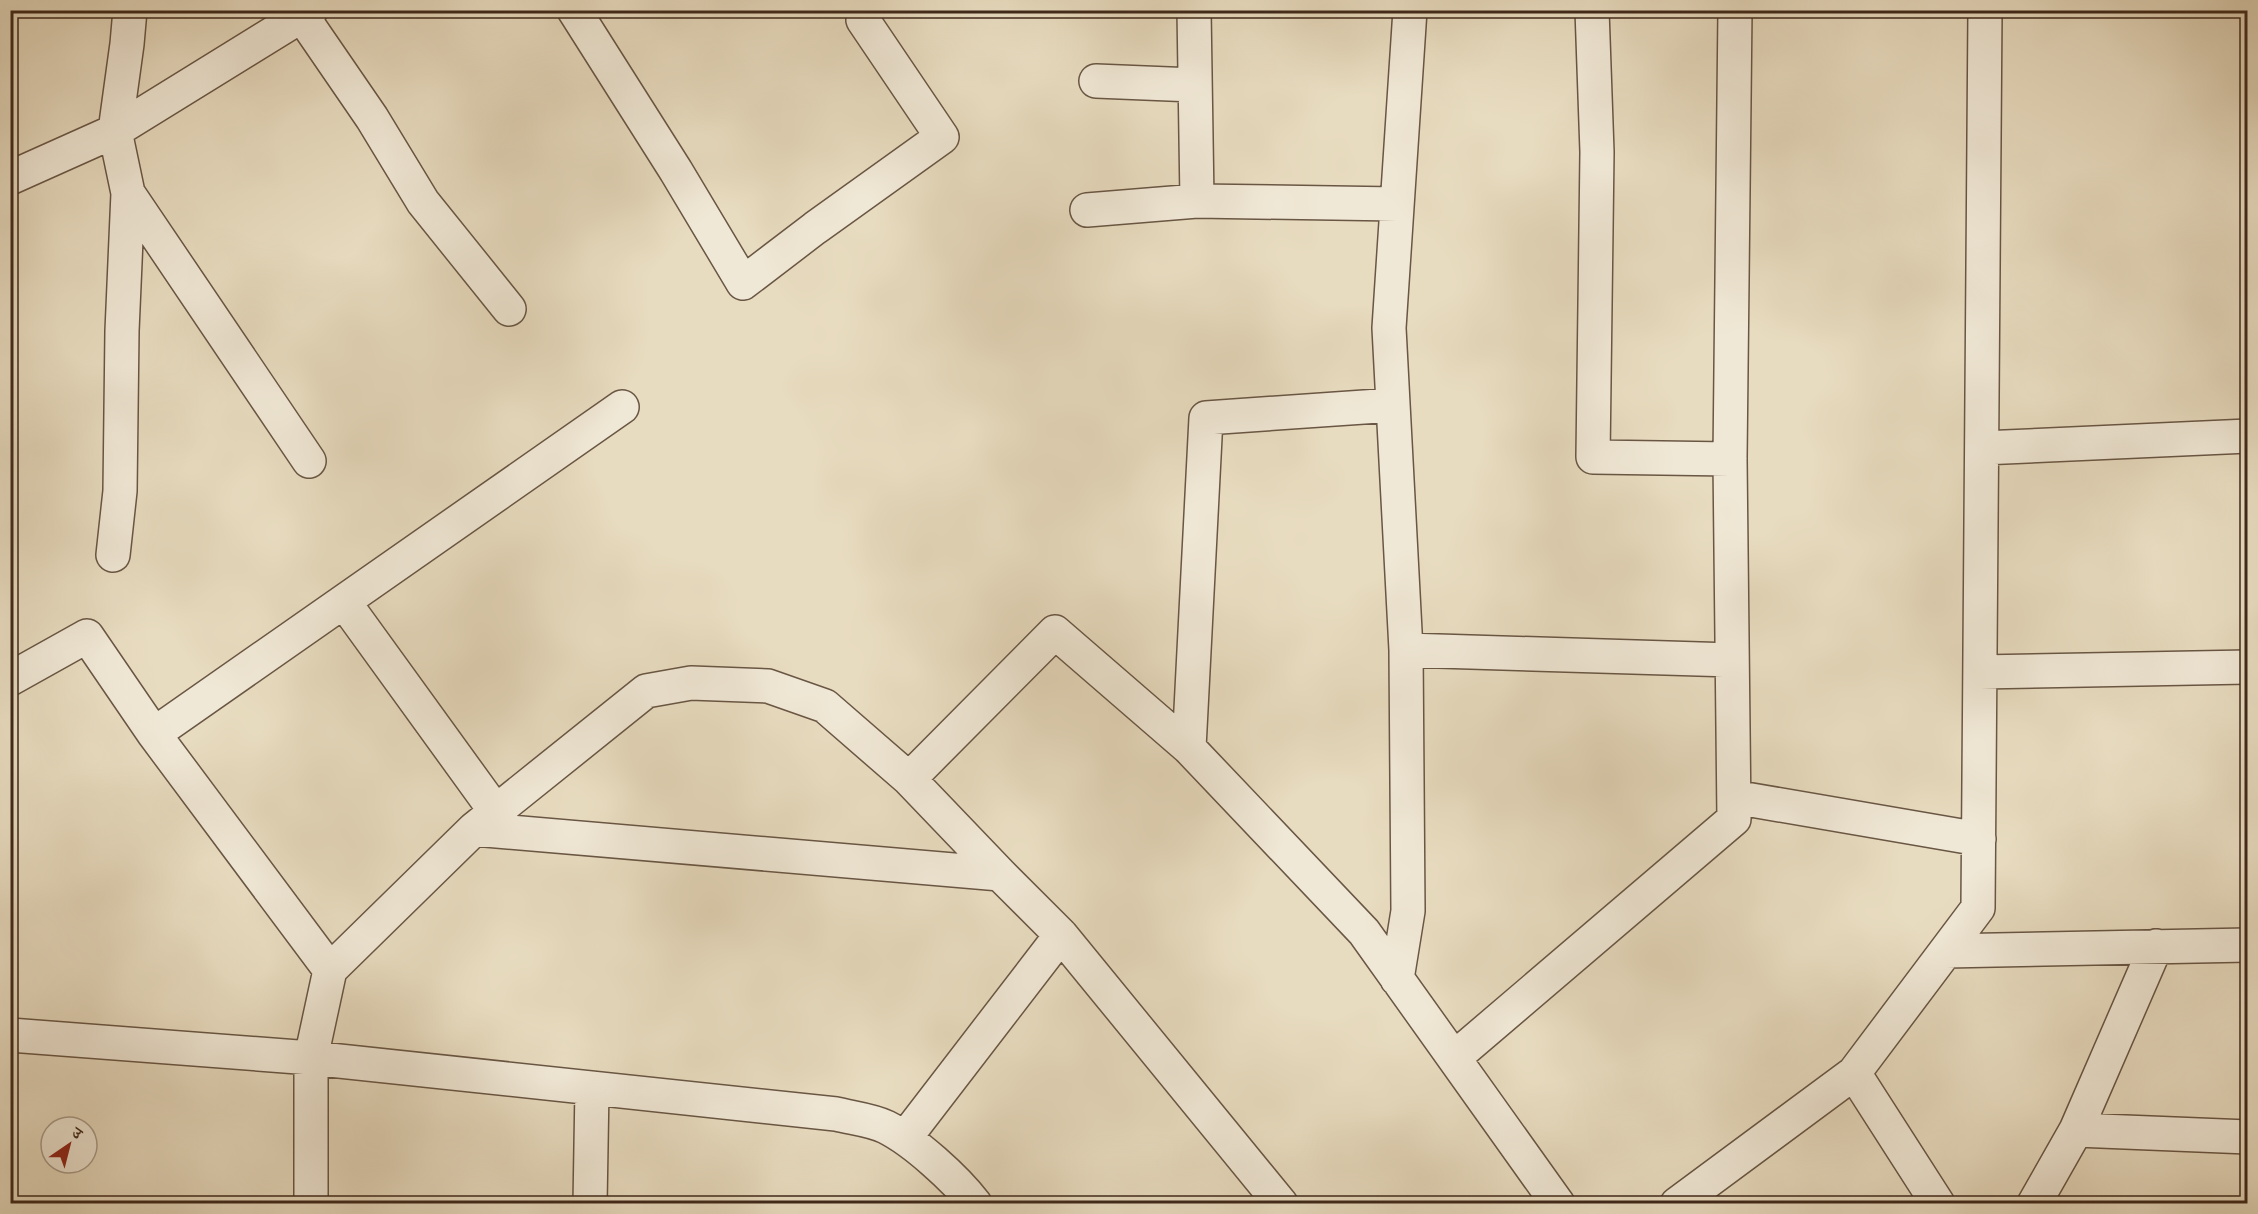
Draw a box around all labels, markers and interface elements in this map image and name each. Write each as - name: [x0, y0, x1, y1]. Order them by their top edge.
- north arrow: [39, 1115, 99, 1175]
- text: उ: [68, 1122, 88, 1144]

